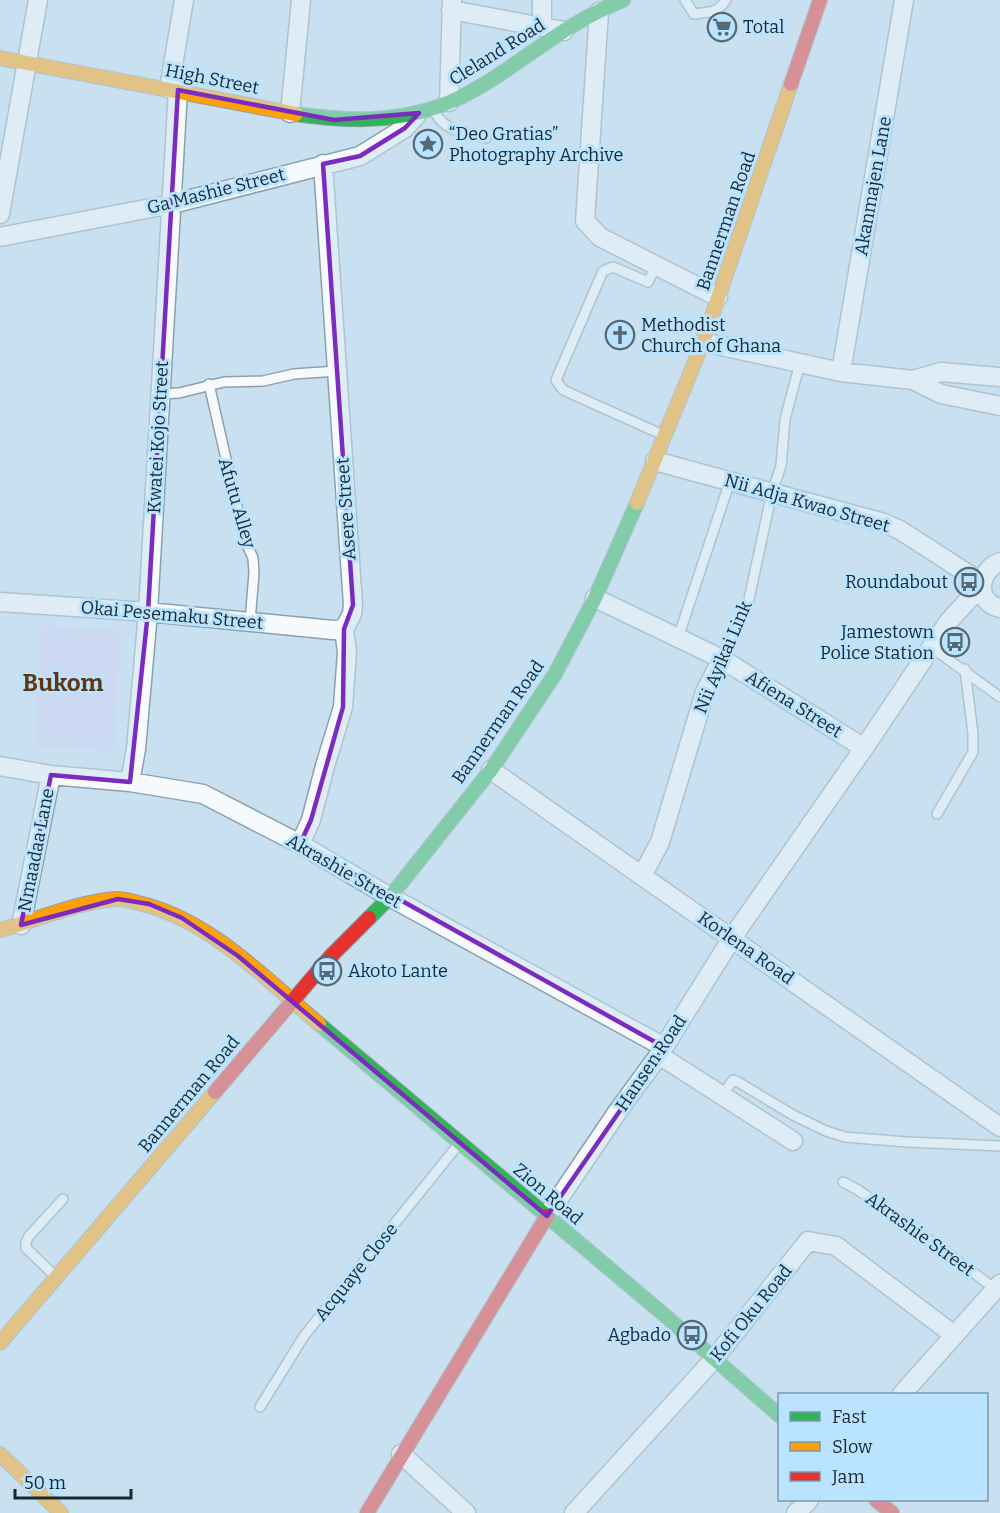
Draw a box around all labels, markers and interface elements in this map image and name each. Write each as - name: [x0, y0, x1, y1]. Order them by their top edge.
- supermarket icon: Total: [706, 11, 738, 43]
- street label: Cleland Road: [445, 14, 549, 90]
- place label: Total: [743, 16, 784, 38]
- street label: High Street: [163, 59, 261, 99]
- street label: Akanmajen Lane: [850, 115, 896, 257]
- place label: “Deo Gratias” Photography Archive: [449, 123, 623, 166]
- place icon: “Deo Gratias” Photography Archive: [412, 128, 444, 160]
- street label: Bannerman Road: [692, 148, 760, 293]
- street label: Ga Mashie Street: [145, 163, 288, 219]
- place label: Methodist Church of Ghana: [641, 314, 781, 357]
- church icon: Methodist Church of Ghana: [604, 319, 636, 351]
- street label: Kwatei Kojo Street: [143, 360, 173, 514]
- street label: Afutu Alley: [214, 455, 261, 551]
- street label: Asere Street: [331, 457, 361, 561]
- street label: Nii Adja Kwao Street: [722, 469, 893, 537]
- bus stop icon: Roundabout: [953, 566, 985, 598]
- place label: Roundabout: [845, 571, 948, 593]
- street label: Okai Pesemaku Street: [80, 596, 265, 634]
- street label: Nii Ayikai Link: [689, 597, 757, 717]
- place label: Jamestown Police Station: [820, 621, 935, 664]
- bus stop icon: Jamestown Police Station: [939, 626, 971, 658]
- street label: Bannerman Road: [447, 656, 549, 788]
- street label: Afiena Street: [742, 666, 847, 743]
- district label: Bukom: [23, 669, 103, 697]
- street label: Nmaadaa Lane: [13, 786, 59, 914]
- street label: Akrashie Street: [283, 829, 406, 913]
- street label: Korlena Road: [694, 907, 799, 989]
- bus stop icon: Akoto Lante: [311, 955, 343, 987]
- place label: Akoto Lante: [348, 960, 448, 982]
- street label: Hansen Road: [611, 1011, 691, 1115]
- street label: Bannerman Road: [134, 1031, 244, 1157]
- street label: Zion Road: [509, 1159, 587, 1230]
- street label: Akrashie Street: [861, 1187, 979, 1281]
- street label: Acquaye Close: [310, 1219, 402, 1325]
- street label: Kofi Oku Road: [705, 1260, 797, 1366]
- bus stop icon: Agbado: [676, 1319, 708, 1351]
- place label: Agbado: [608, 1324, 671, 1346]
- legend: [778, 1393, 988, 1501]
- text: Fast: [832, 1406, 867, 1428]
- text: Slow: [832, 1436, 873, 1458]
- scale bar: [15, 1462, 130, 1500]
- text: Jam: [831, 1466, 865, 1488]
- text: 50 m: [24, 1472, 66, 1494]

